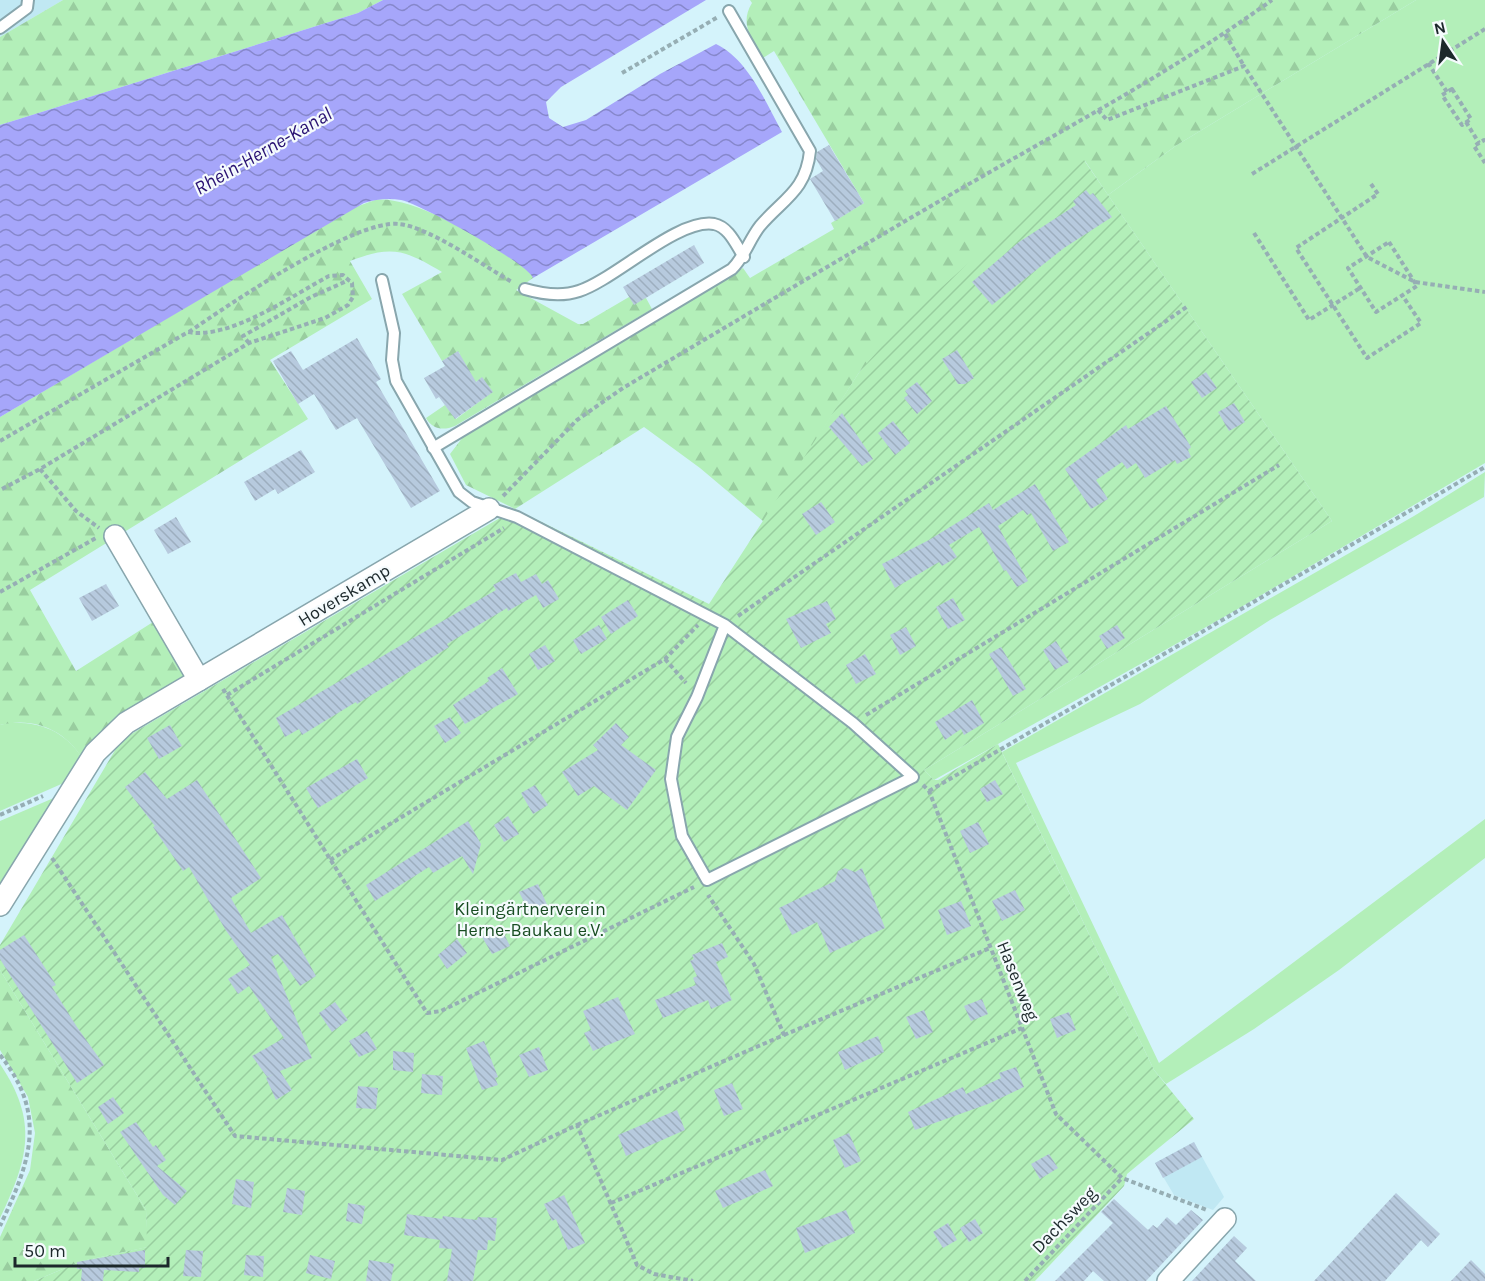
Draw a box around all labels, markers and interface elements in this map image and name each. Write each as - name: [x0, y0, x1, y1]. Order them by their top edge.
- north arrow: [1413, 12, 1473, 72]
- text: N: [1432, 17, 1447, 38]
- water label: Rhein-Herne-Kanal: [190, 102, 336, 200]
- street label: Hoverskamp: [294, 559, 394, 631]
- park label: Kleingärtnerverein Herne-Baukau e.V.: [454, 898, 606, 941]
- street label: Hasenweg: [992, 938, 1044, 1024]
- street label: Dachsweg: [1027, 1182, 1101, 1258]
- scale bar: [15, 1230, 168, 1268]
- text: 50 m: [24, 1240, 66, 1262]

